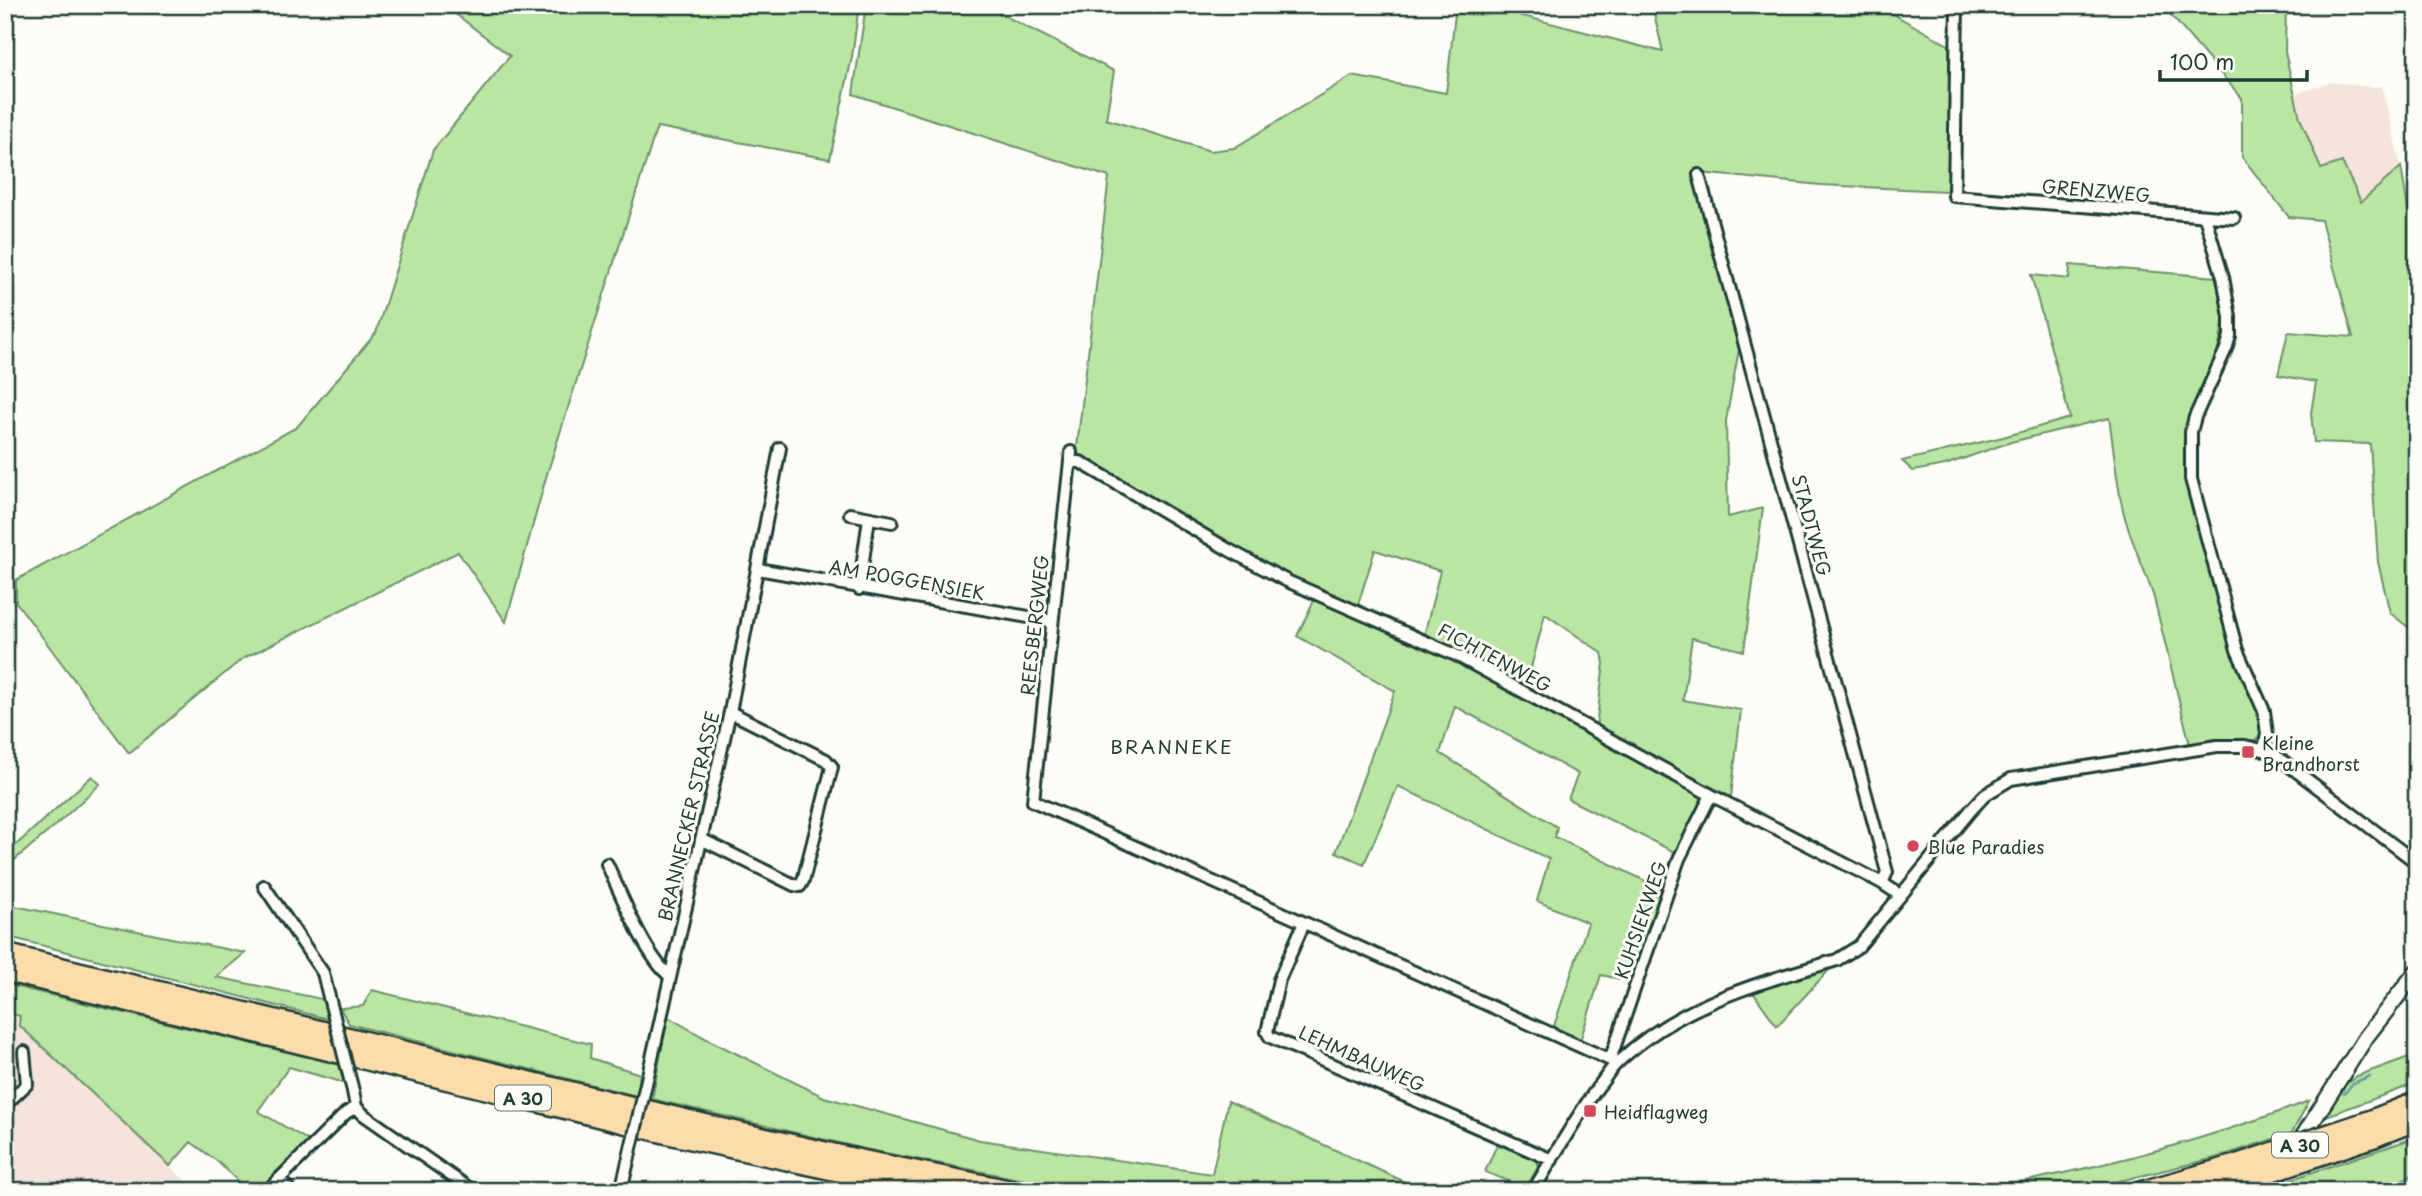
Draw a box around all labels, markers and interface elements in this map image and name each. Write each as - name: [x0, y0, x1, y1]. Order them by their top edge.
- scale bar: [2160, 38, 2306, 82]
- text: 100 m: [2170, 45, 2234, 77]
- street label: GRENZWEG: [2041, 172, 2152, 208]
- street label: STADTWEG: [1785, 471, 1839, 579]
- street label: AM POGGENSIEK: [827, 552, 987, 606]
- street label: REESBERGWEG: [1013, 553, 1055, 697]
- street label: FICHTENWEG: [1433, 616, 1557, 698]
- street label: BRANNECKER STRASSE: [651, 708, 725, 924]
- place label: Kleine Brandhorst: [2262, 729, 2360, 777]
- district label: BRANNEKE: [1110, 732, 1234, 760]
- marker: Kleine Brandhorst: [2240, 744, 2256, 760]
- place label: Blue Paradies: [1927, 833, 2045, 860]
- marker: Blue Paradies: [1905, 838, 1921, 854]
- street label: KUHSIEKWEG: [1607, 857, 1673, 983]
- street label: LEHMBAUWEG: [1295, 1018, 1429, 1098]
- road number: A 30: [495, 1086, 551, 1110]
- place label: Heidflagweg: [1604, 1098, 1709, 1125]
- marker: Heidflagweg: [1582, 1103, 1598, 1119]
- road number: A 30: [2272, 1133, 2328, 1158]

